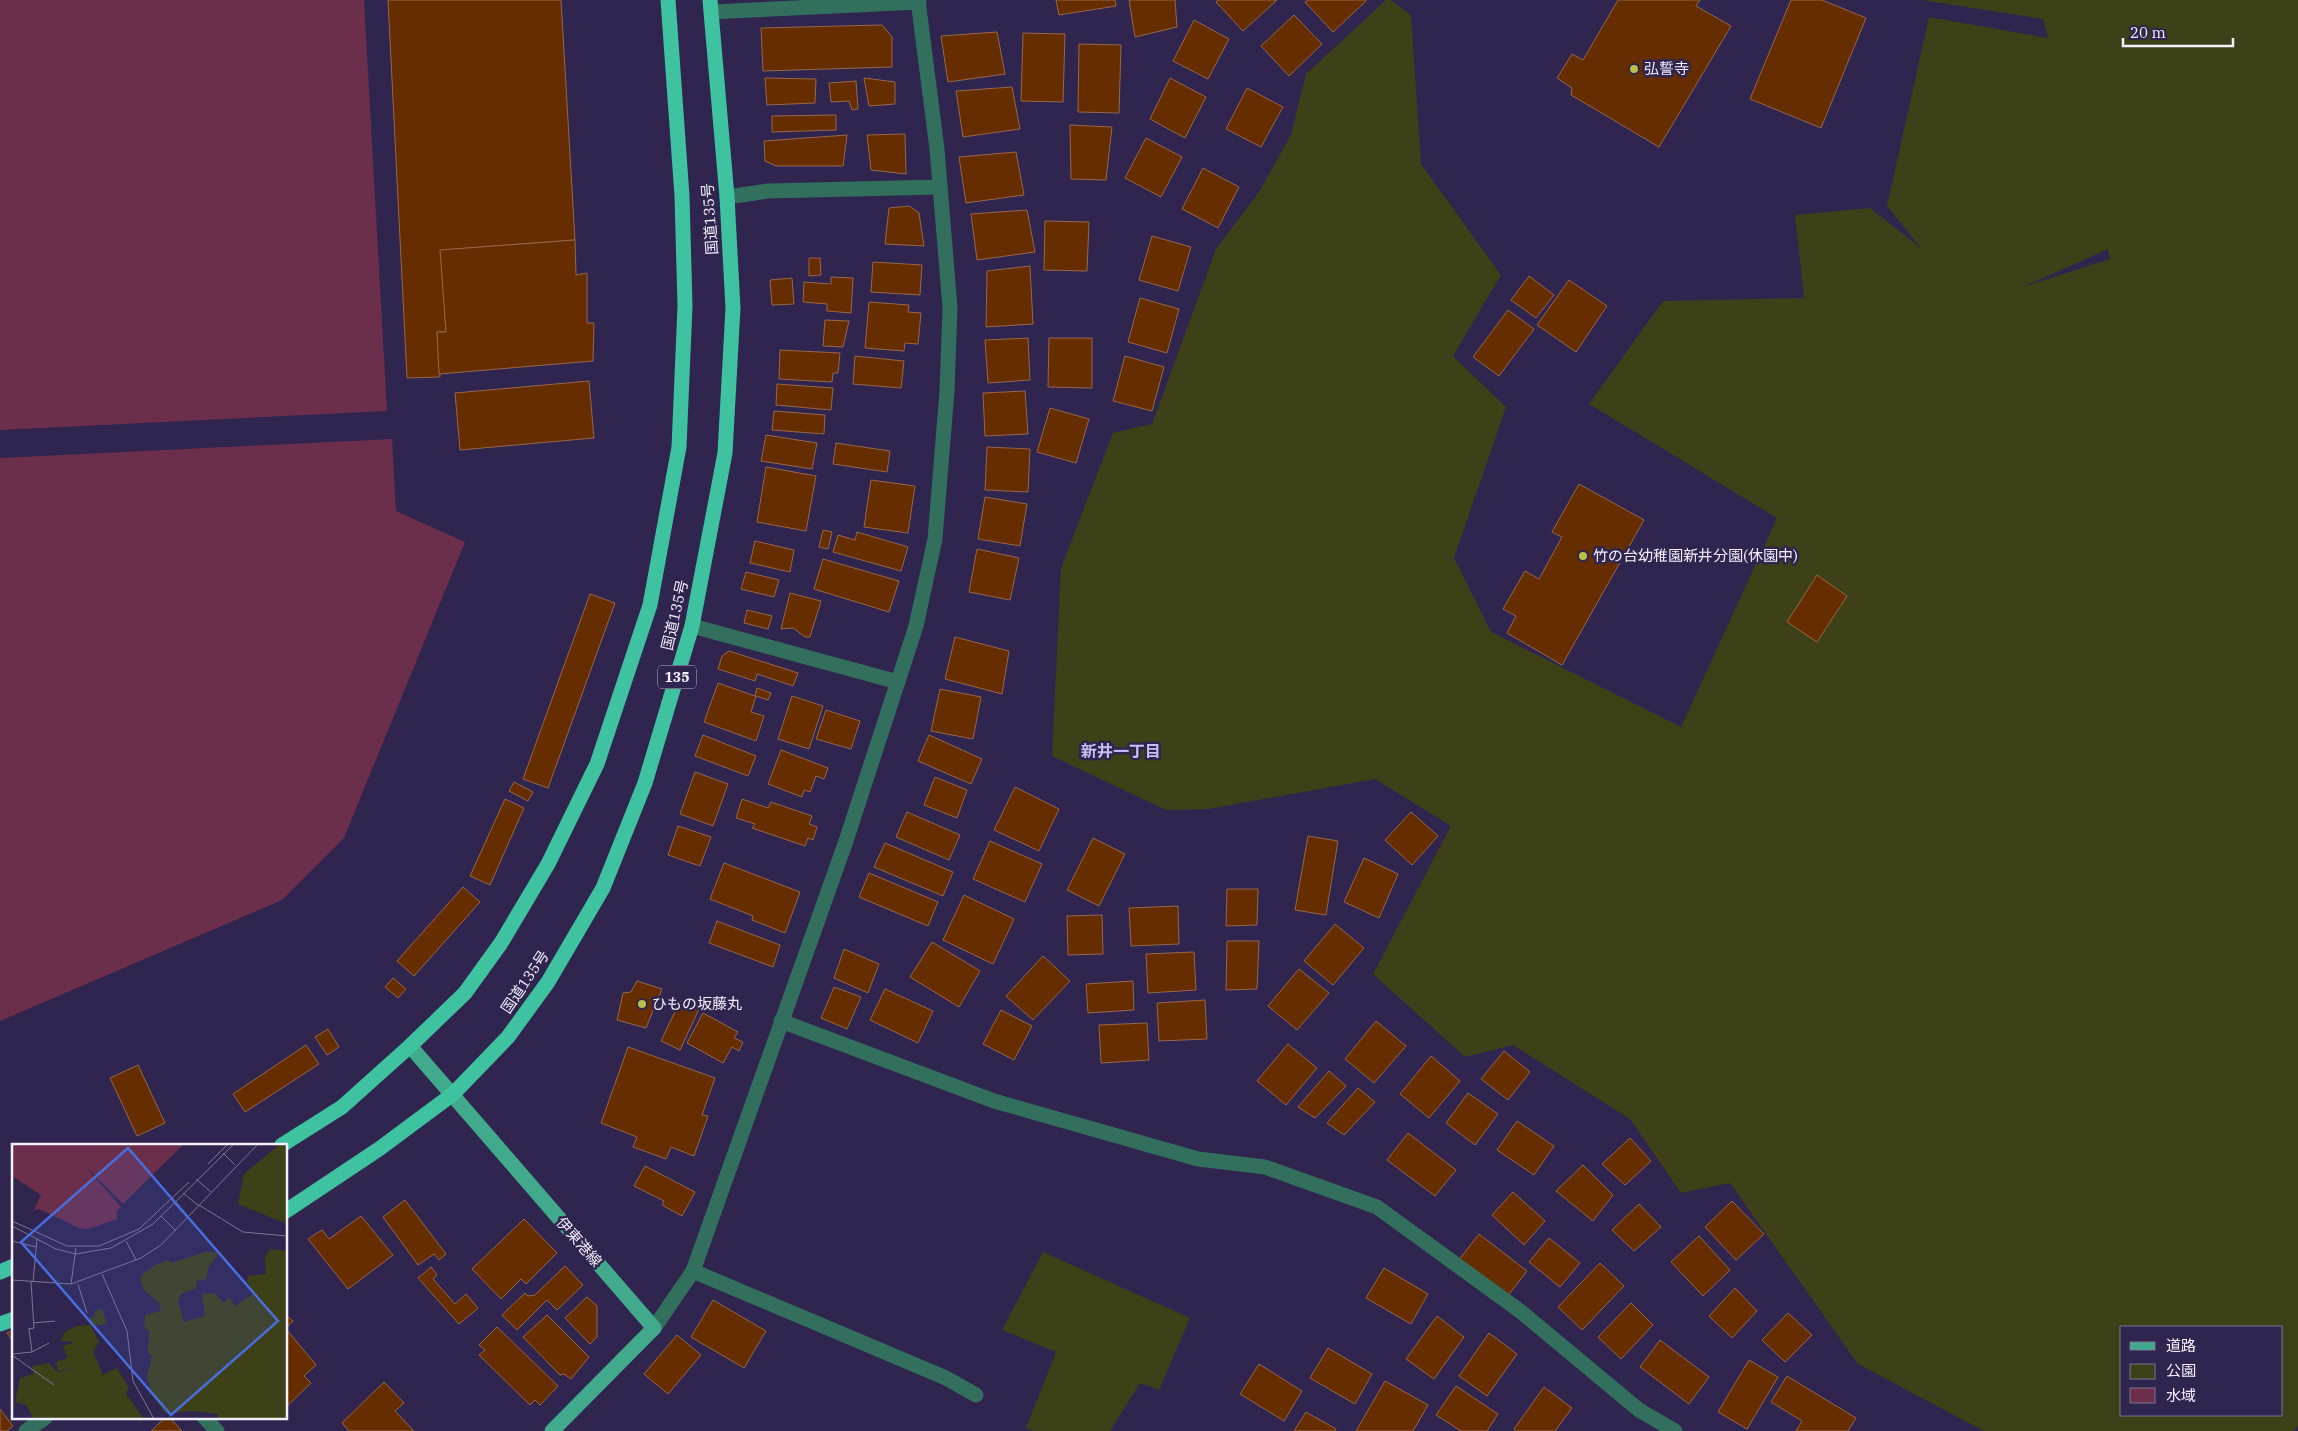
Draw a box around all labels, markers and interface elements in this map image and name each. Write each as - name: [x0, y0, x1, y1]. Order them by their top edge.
- scale bar: [2123, 15, 2233, 47]
- text: 20 m: [2130, 23, 2166, 42]
- place label: 弘誓寺: [1644, 59, 1689, 78]
- marker: 弘誓寺: [1628, 63, 1640, 75]
- street label: 国道135号: [698, 182, 721, 256]
- place label: 竹の台幼稚園新井分園(休園中): [1593, 546, 1798, 565]
- marker: 竹の台幼稚園新井分園(休園中): [1577, 550, 1589, 562]
- street label: 国道135号: [657, 578, 692, 652]
- road number: 135: [658, 666, 696, 689]
- district label: 新井一丁目: [1081, 741, 1161, 761]
- street label: 国道135号: [497, 947, 553, 1017]
- place label: ひもの坂藤丸: [652, 994, 742, 1013]
- marker: ひもの坂藤丸: [636, 998, 648, 1010]
- inset map: [12, 1144, 288, 1418]
- street label: 伊東港線: [553, 1213, 606, 1271]
- legend: [2120, 1326, 2283, 1416]
- text: 道路: [2166, 1336, 2196, 1355]
- text: 公園: [2166, 1361, 2196, 1380]
- text: 水域: [2166, 1386, 2196, 1405]

